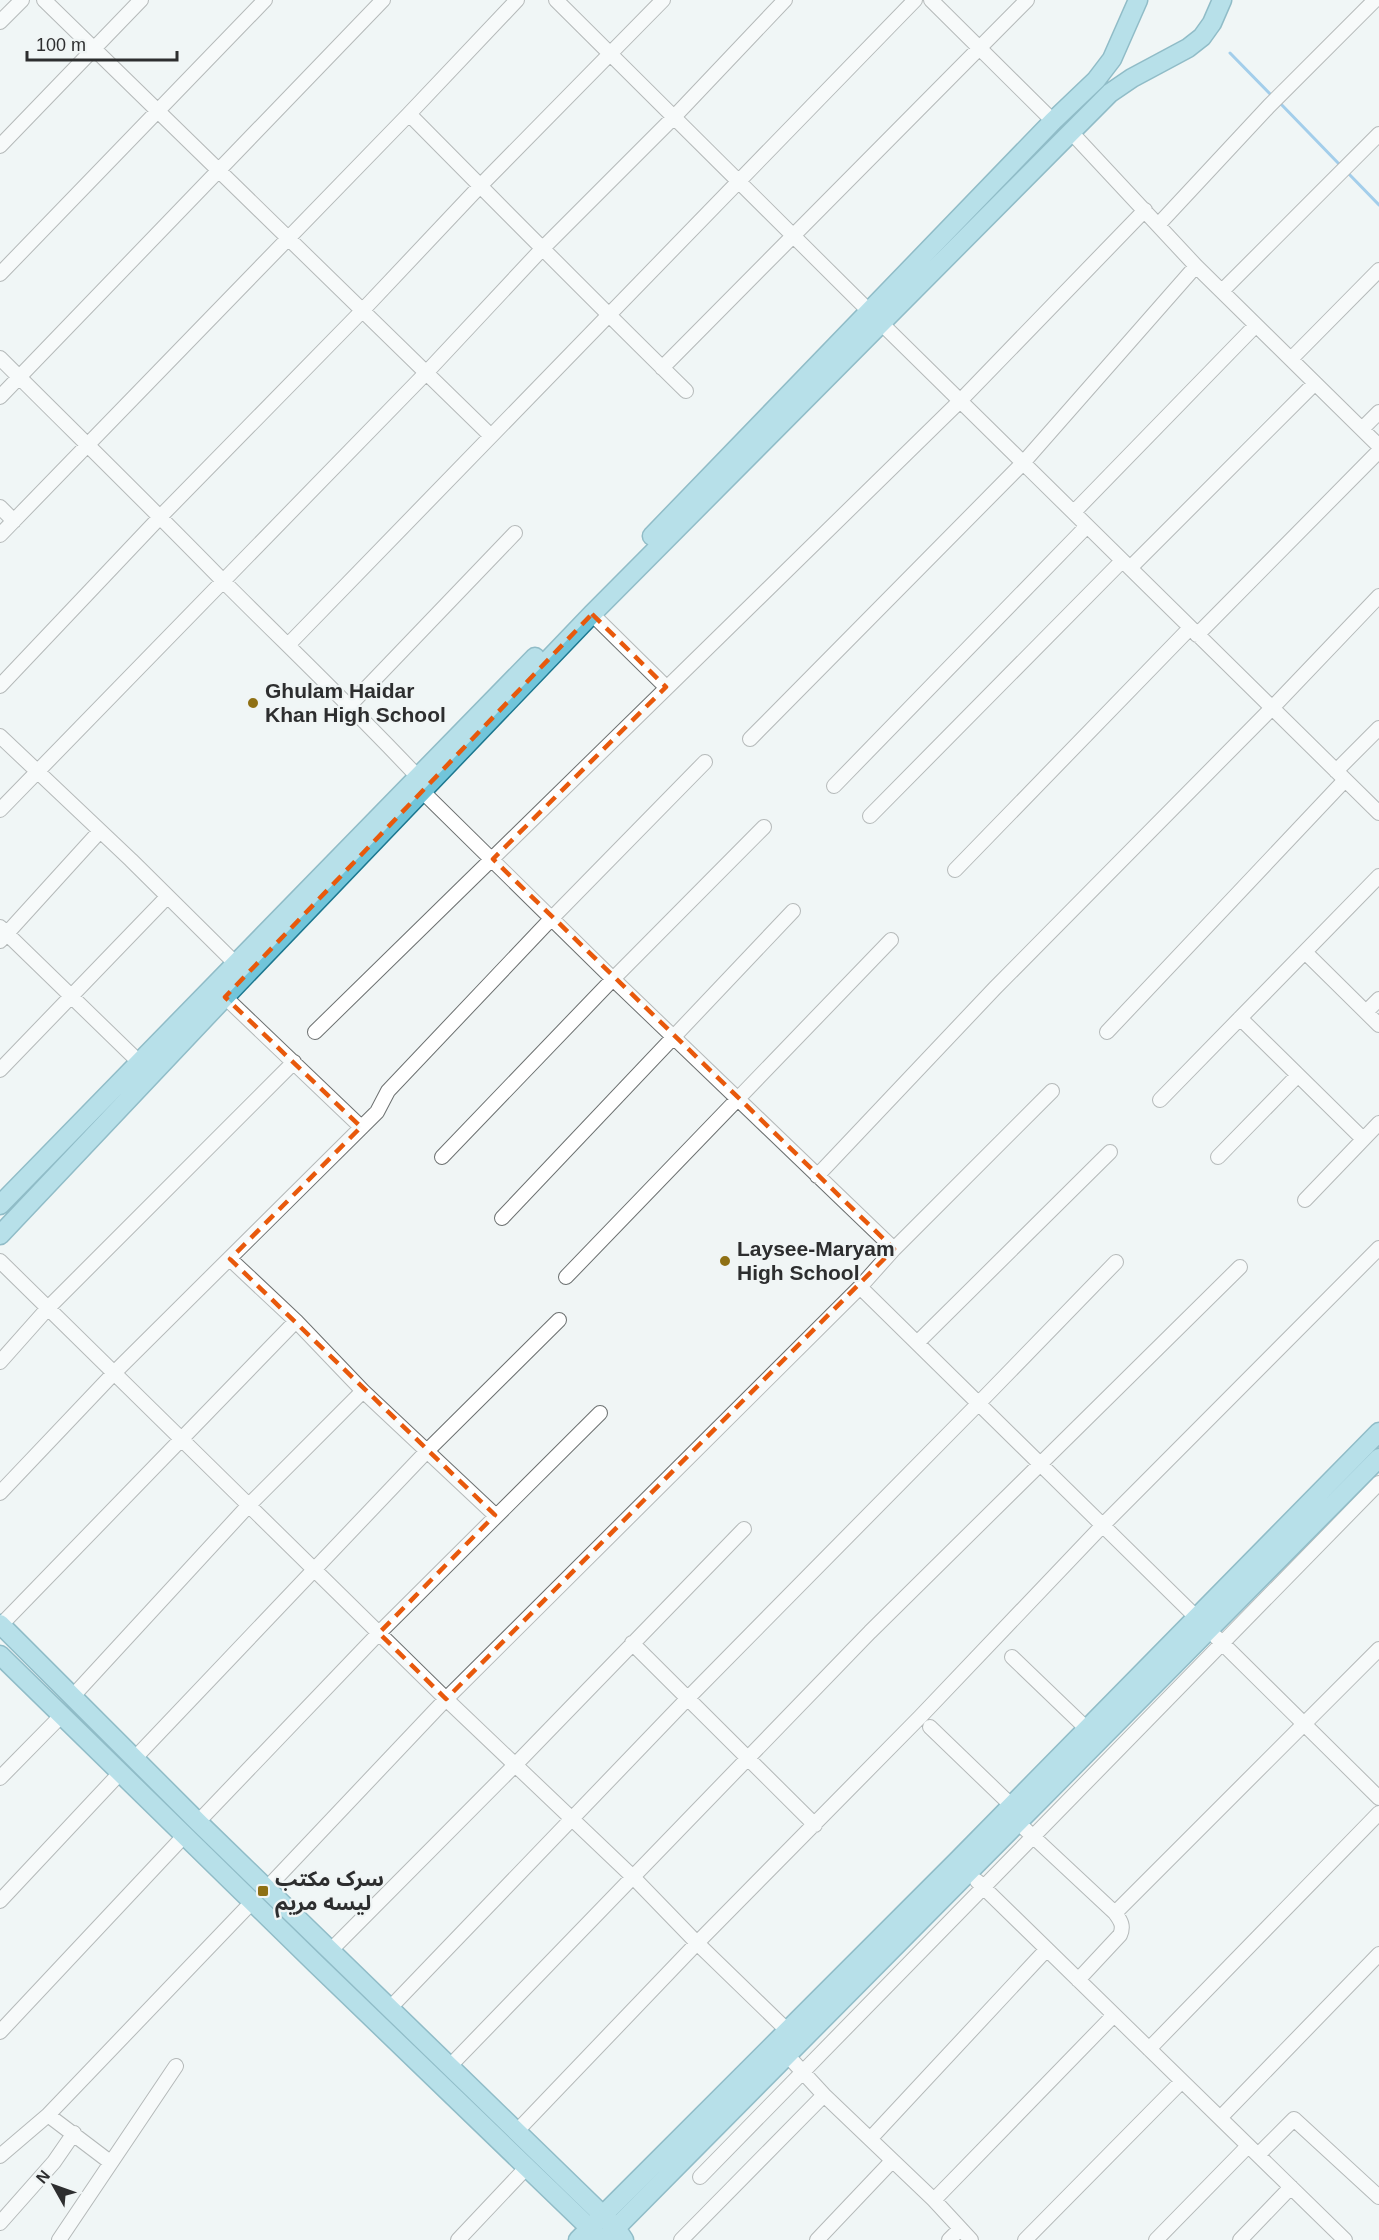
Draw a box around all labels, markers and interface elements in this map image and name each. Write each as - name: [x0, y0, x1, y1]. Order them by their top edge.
- scale bar: [27, 24, 177, 62]
- text: 100 m: [36, 35, 86, 55]
- place label: Ghulam Haidar Khan High School: [265, 679, 446, 726]
- marker: Ghulam Haidar Khan High School: [246, 696, 260, 710]
- place label: Laysee-Maryam High School: [737, 1237, 895, 1284]
- marker: Laysee-Maryam High School: [718, 1254, 732, 1268]
- place label: سرک مکتب لیسه مریم: [275, 1867, 384, 1918]
- marker: سرک مکتب لیسه مریم: [256, 1884, 270, 1898]
- north arrow: [24, 2156, 84, 2216]
- text: N: [33, 2167, 53, 2187]

